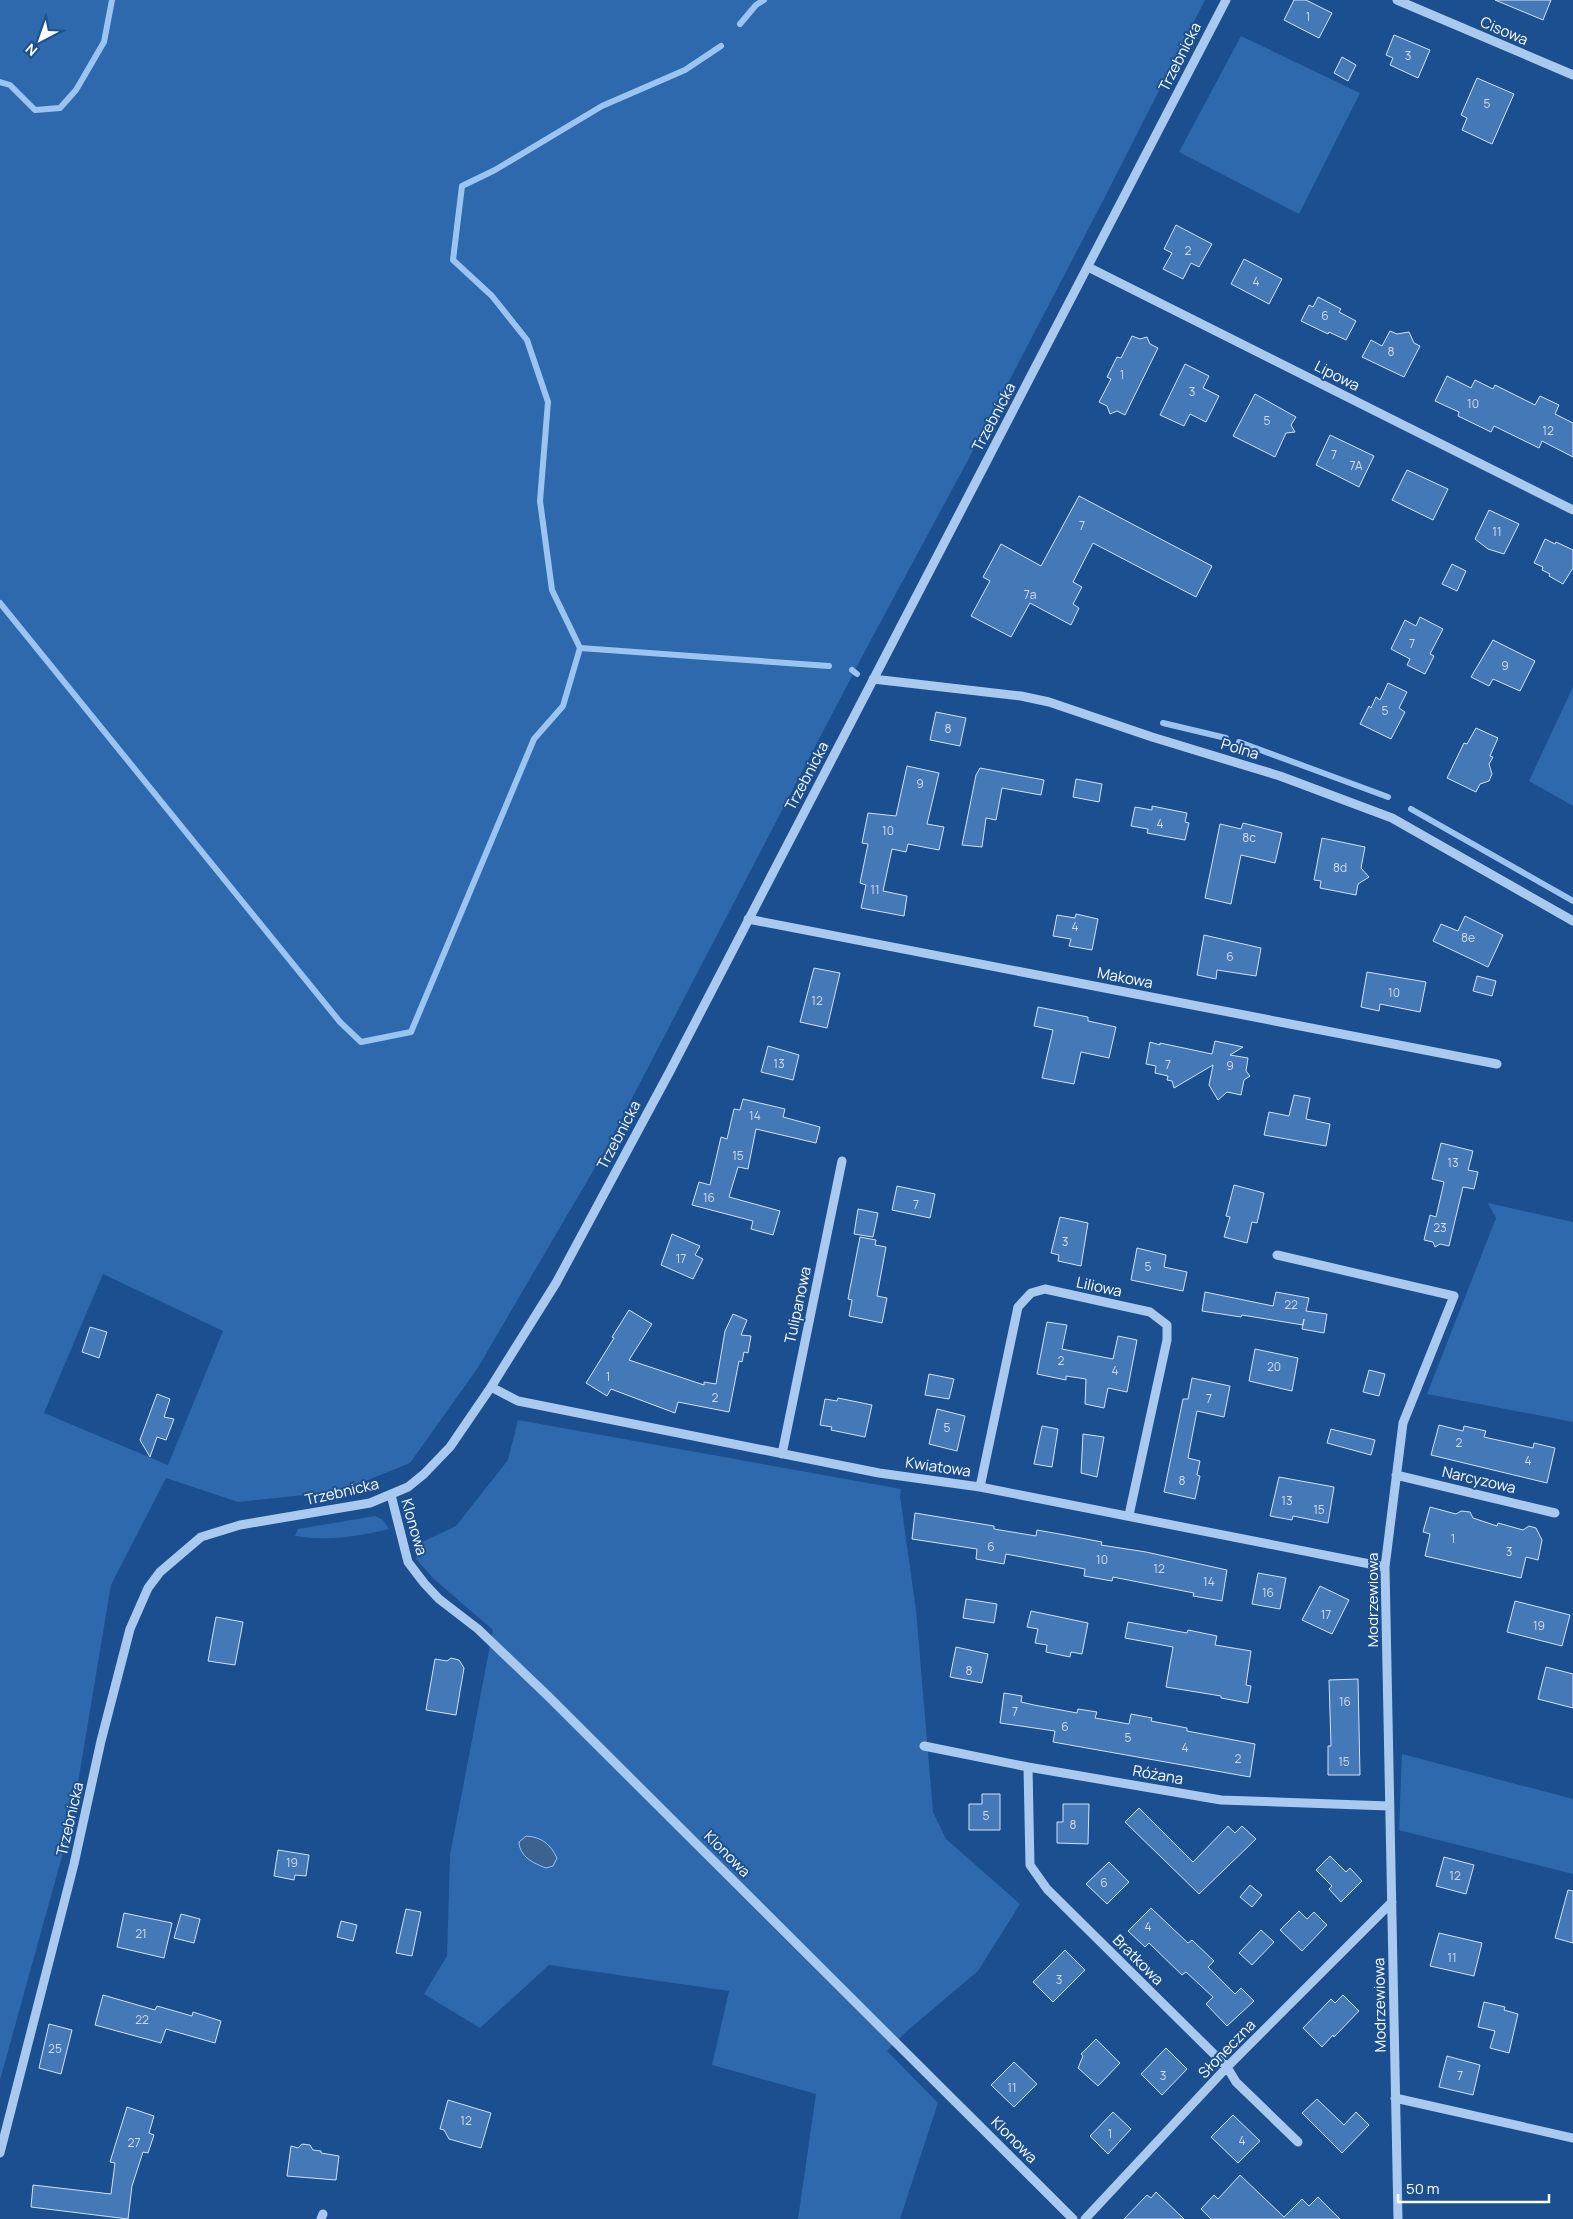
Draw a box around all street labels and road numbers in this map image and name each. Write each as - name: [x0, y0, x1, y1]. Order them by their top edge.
- street label: Cisowa: [1477, 11, 1531, 50]
- street label: Trzebnicka: [1153, 19, 1206, 95]
- street label: Lipowa: [1311, 355, 1363, 396]
- street label: Trzebnicka: [967, 379, 1020, 455]
- street label: Polna: [1219, 733, 1262, 764]
- street label: Trzebnicka: [780, 738, 833, 814]
- street label: Makowa: [1096, 962, 1155, 993]
- street label: Trzebnicka: [592, 1097, 645, 1173]
- street label: Tulipanowa: [779, 1264, 816, 1345]
- street label: Liliowa: [1074, 1271, 1124, 1302]
- street label: Kwiatowa: [904, 1452, 972, 1481]
- street label: Narcyzowa: [1440, 1461, 1518, 1498]
- street label: Trzebnicka: [303, 1473, 381, 1510]
- street label: Klonowa: [396, 1496, 433, 1558]
- street label: Modrzewiowa: [1362, 1553, 1383, 1647]
- street label: Różana: [1131, 1760, 1185, 1789]
- street label: Trzebnicka: [51, 1780, 88, 1858]
- street label: Klonowa: [699, 1826, 755, 1882]
- street label: Bratkowa: [1108, 1930, 1168, 1990]
- street label: Modrzewiowa: [1368, 1958, 1391, 2052]
- street label: Słoneczna: [1193, 2015, 1260, 2083]
- street label: Klonowa: [986, 2112, 1042, 2168]

